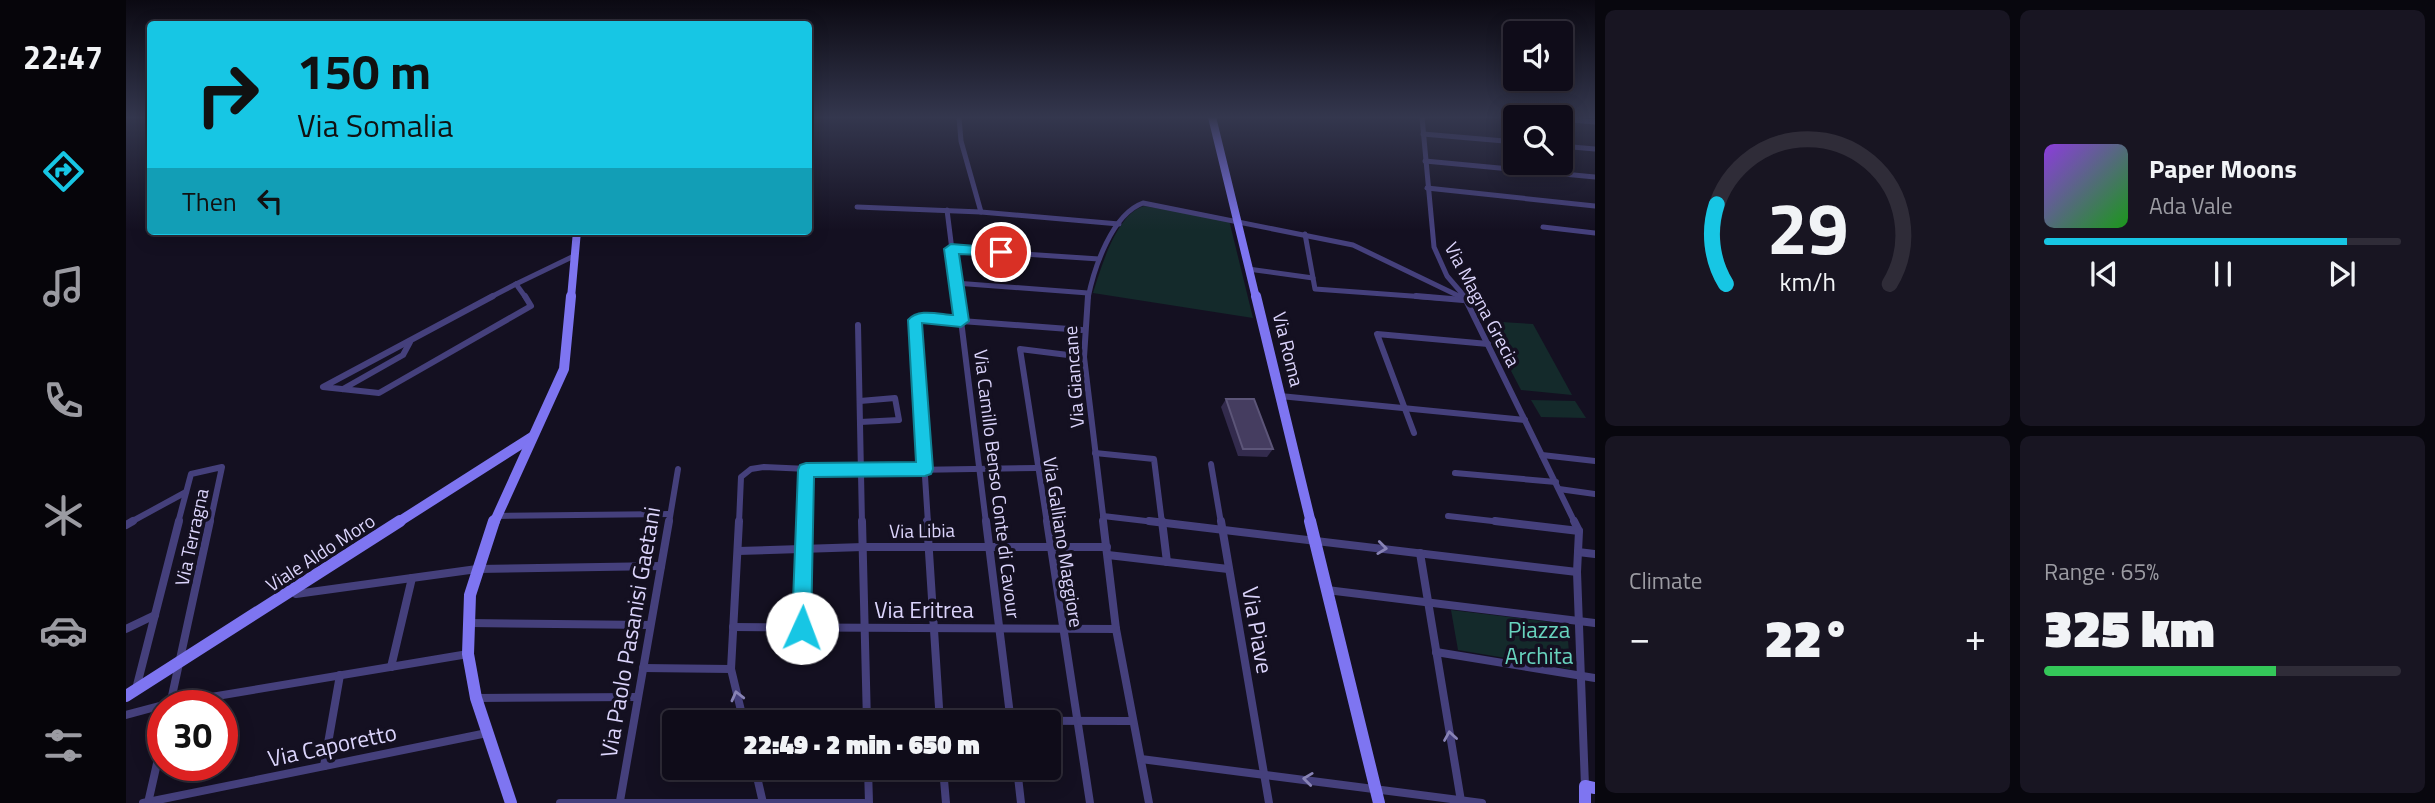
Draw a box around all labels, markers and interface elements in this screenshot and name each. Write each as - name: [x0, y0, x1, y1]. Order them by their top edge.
- map controls: [1503, 21, 1573, 175]
- button: sound: [1503, 21, 1573, 91]
- text: 22:47: [23, 33, 103, 81]
- text: 150 m: [297, 33, 431, 108]
- icon: right: [182, 49, 273, 140]
- text: Via Somalia: [297, 101, 453, 149]
- button: search: [1503, 105, 1573, 175]
- icon: directions: [39, 147, 88, 196]
- text: Paper Moons: [2149, 149, 2297, 188]
- text: 29: [1767, 173, 1848, 283]
- text: Then: [182, 182, 237, 221]
- icon: left: [251, 182, 289, 220]
- text: Ada Vale: [2149, 188, 2233, 223]
- pin: [971, 222, 1031, 282]
- icon: arrive: [982, 233, 1020, 271]
- street label: Via Magna Grecia: [1438, 236, 1528, 372]
- icon: previous: [2085, 255, 2123, 293]
- icon: pause: [2204, 255, 2242, 293]
- icon: next: [2323, 255, 2361, 293]
- icon: music: [39, 262, 88, 311]
- text: km/h: [1779, 263, 1836, 301]
- street label: Via Roma: [1266, 309, 1312, 390]
- street label: Via Giancane: [1055, 325, 1091, 429]
- street label: Via Camillo Benso Conte di Cavour: [967, 348, 1029, 621]
- icon: phone: [39, 376, 88, 425]
- street label: Via Galliano Maggiore: [1036, 455, 1092, 629]
- street label: Via Terragna: [167, 485, 216, 588]
- icon: climate: [39, 491, 88, 540]
- street label: Via Paolo Pasanisi Gaetani: [591, 504, 669, 760]
- street label: Viale Aldo Moro: [260, 506, 380, 598]
- street label: Via Libia: [889, 515, 956, 545]
- one-way arrow: [1376, 540, 1388, 555]
- text: Range · 65%: [2044, 554, 2159, 589]
- text: Climate: [1629, 563, 1702, 598]
- street label: Via Piave: [1233, 584, 1283, 676]
- text: 325 km: [2044, 588, 2215, 667]
- position arrow: [765, 591, 839, 665]
- street label: Via Eritrea: [874, 592, 974, 627]
- text: 22°: [1765, 598, 1850, 677]
- icon: car: [39, 606, 88, 655]
- text: −: [1629, 608, 1650, 666]
- text: +: [1965, 608, 1986, 666]
- park label: Piazza Archita: [1505, 612, 1574, 673]
- speed limit sign: 30: [147, 690, 238, 781]
- one-way arrow: [731, 690, 745, 702]
- street label: Via Caporetto: [264, 714, 400, 776]
- icon: filters: [39, 721, 88, 770]
- text: 22:49 · 2 min · 650 m: [743, 725, 980, 764]
- one-way arrow: [1443, 730, 1458, 742]
- one-way arrow: [1302, 772, 1314, 787]

